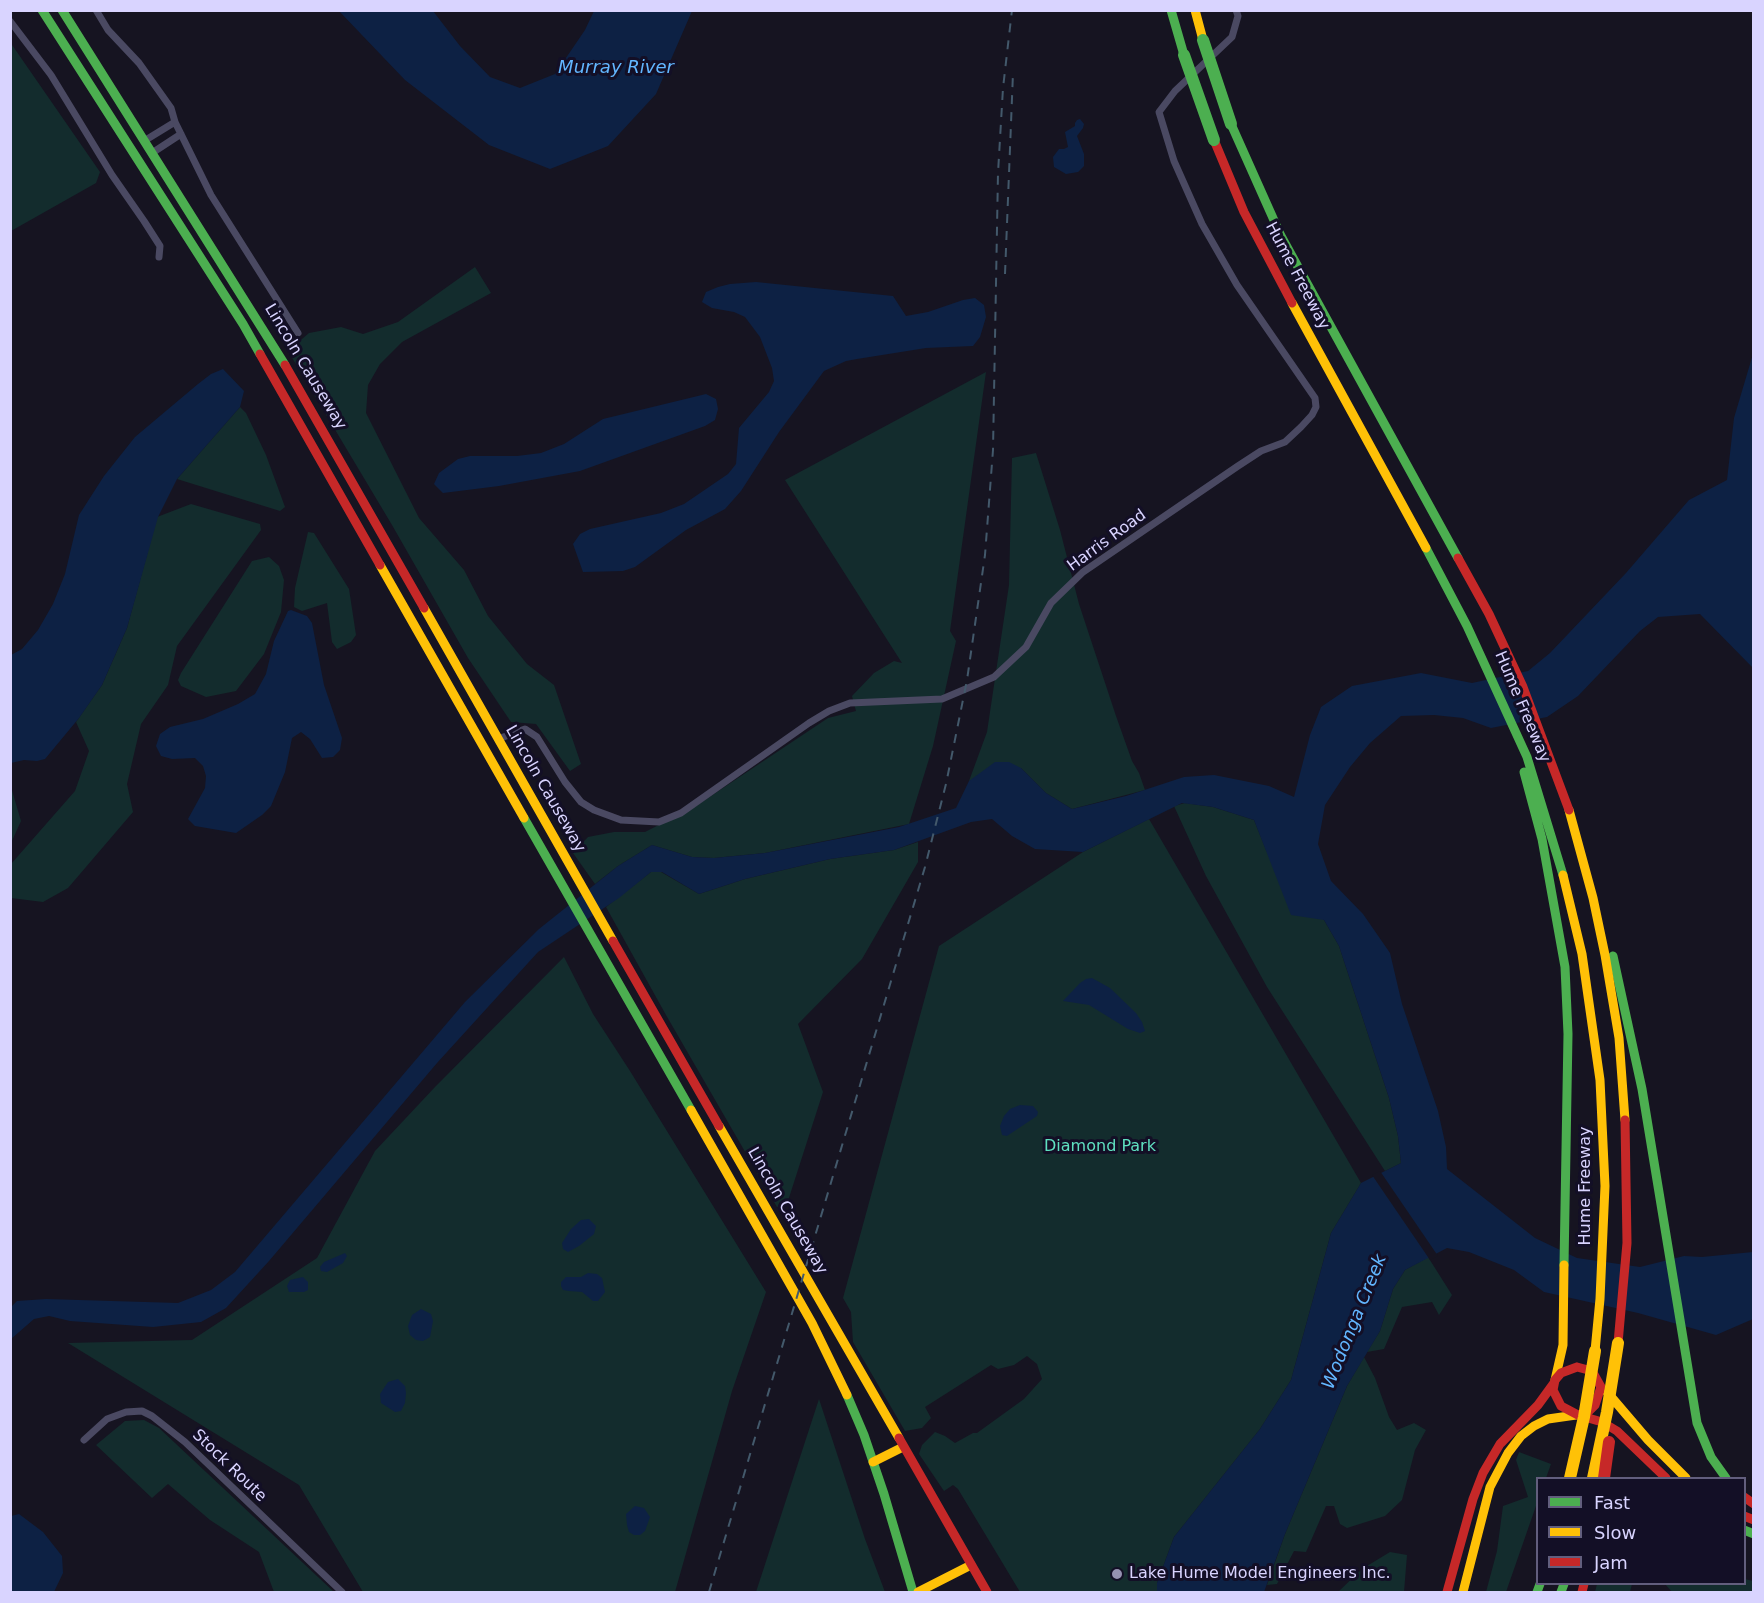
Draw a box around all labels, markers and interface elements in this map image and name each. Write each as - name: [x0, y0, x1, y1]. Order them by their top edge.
- water label: Murray River: [558, 57, 674, 79]
- street label: Hume Freeway: [1261, 219, 1333, 333]
- street label: Lincoln Causeway: [260, 301, 350, 433]
- street label: Harris Road: [1064, 506, 1150, 576]
- street label: Hume Freeway: [1490, 648, 1554, 766]
- street label: Lincoln Causeway: [501, 722, 589, 856]
- street label: Hume Freeway: [1576, 1126, 1596, 1246]
- park label: Diamond Park: [1044, 1137, 1156, 1157]
- street label: Lincoln Causeway: [743, 1144, 831, 1278]
- water label: Wodonga Creek: [1318, 1251, 1392, 1393]
- street label: Stock Route: [188, 1426, 270, 1506]
- legend: [1536, 1477, 1746, 1585]
- text: Fast: [1594, 1492, 1630, 1513]
- text: Slow: [1594, 1522, 1636, 1543]
- text: Jam: [1594, 1552, 1628, 1573]
- place label: Lake Hume Model Engineers Inc.: [1129, 1564, 1391, 1584]
- marker: Lake Hume Model Engineers Inc.: [1110, 1567, 1124, 1581]

